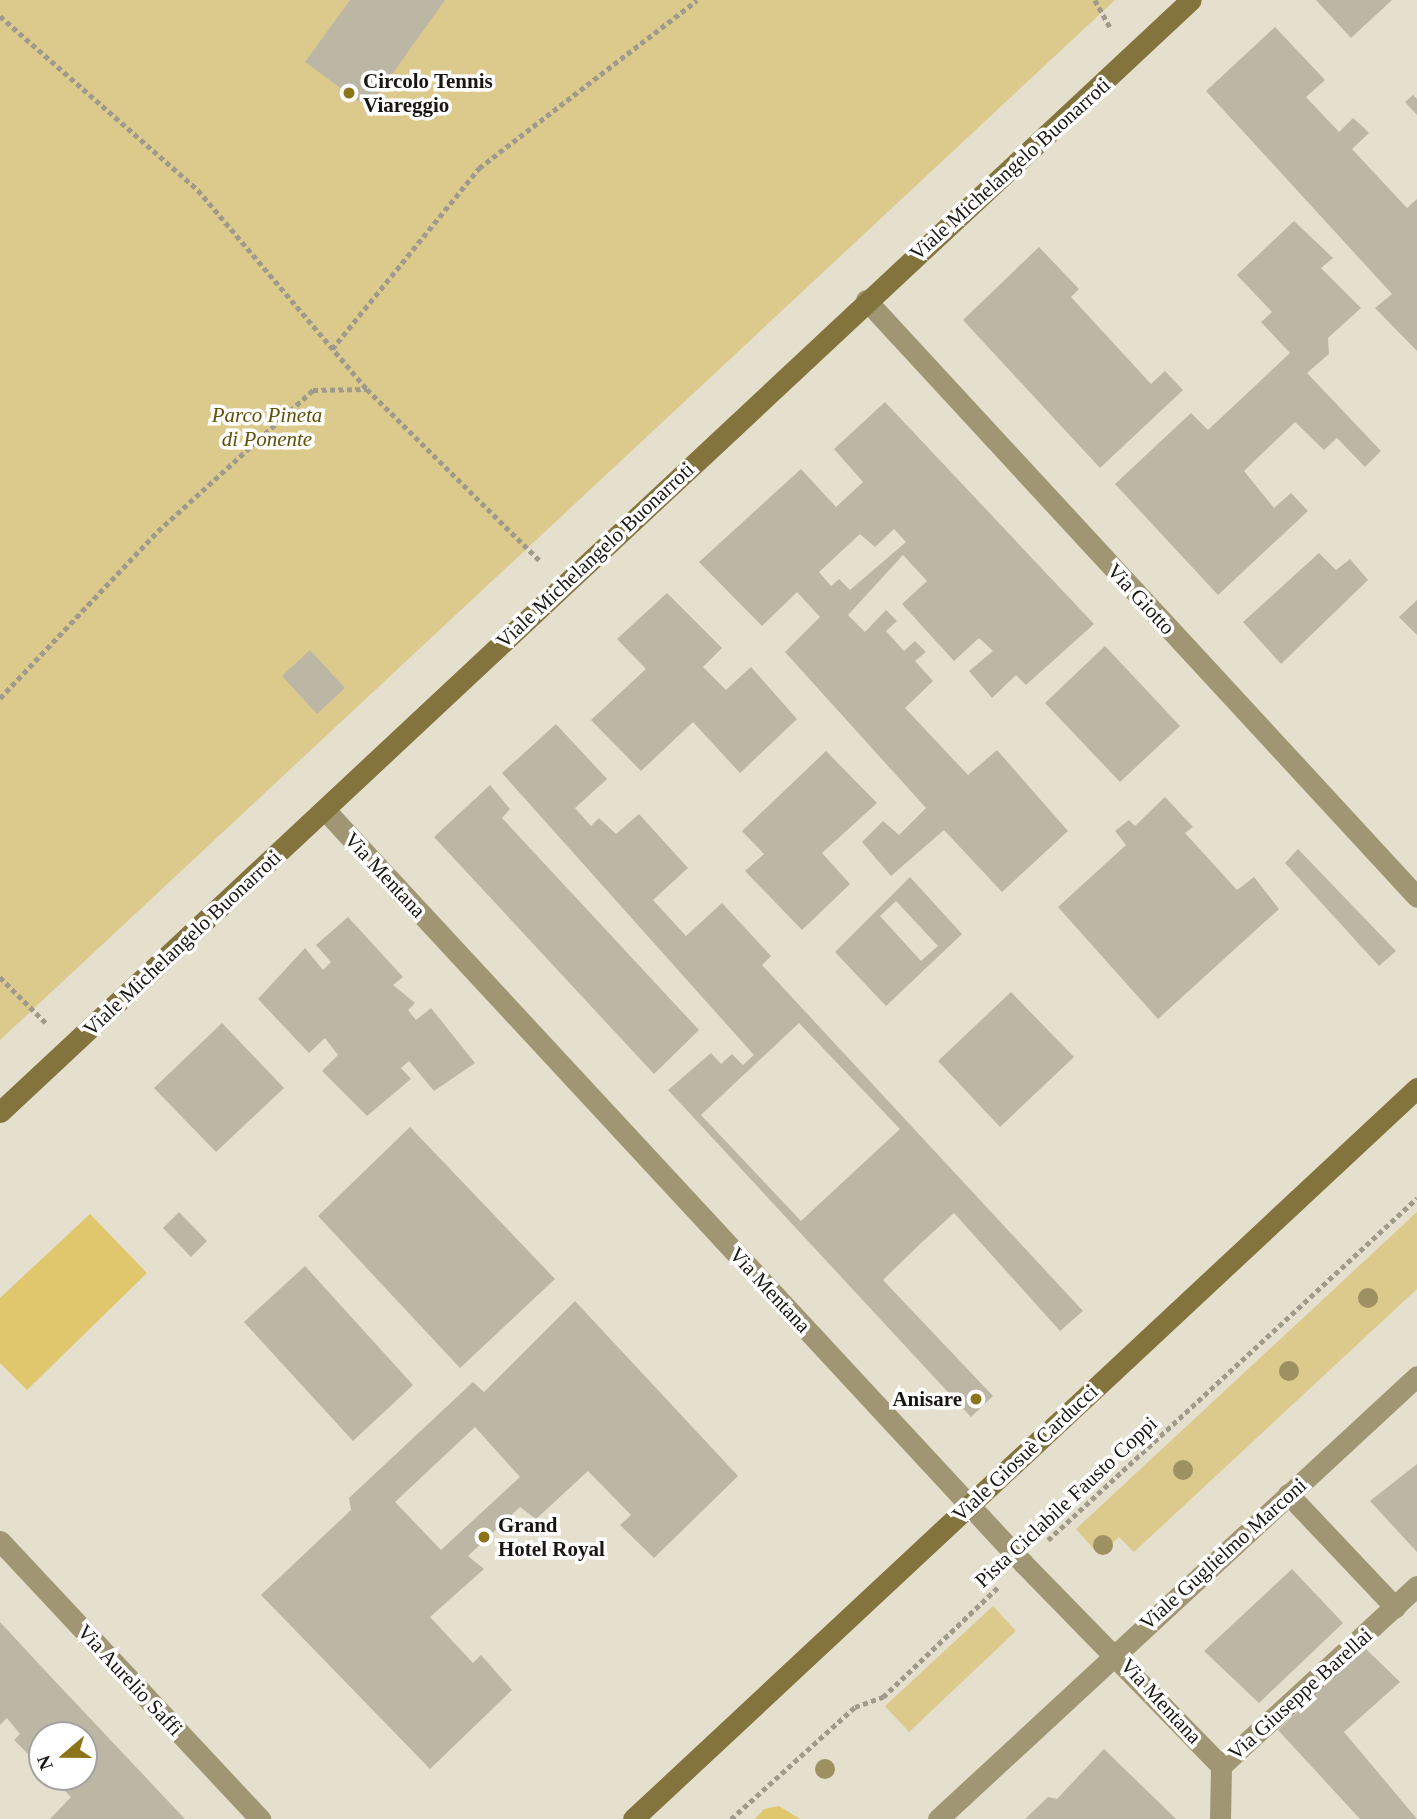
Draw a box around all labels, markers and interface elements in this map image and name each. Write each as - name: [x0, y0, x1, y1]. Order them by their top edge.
- place label: Circolo Tennis Viareggio: [363, 68, 493, 118]
- street label: Viale Michelangelo Buonarroti: [905, 72, 1115, 266]
- marker: Circolo Tennis Viareggio: [341, 85, 357, 101]
- park label: Parco Pineta di Ponente: [212, 402, 322, 452]
- street label: Viale Michelangelo Buonarroti: [491, 457, 699, 653]
- street label: Via Giotto: [1102, 558, 1180, 640]
- street label: Via Mentana: [339, 827, 431, 923]
- street label: Viale Michelangelo Buonarroti: [78, 845, 286, 1041]
- street label: Via Mentana: [724, 1242, 816, 1338]
- street label: Viale Giosuè Carducci: [947, 1379, 1103, 1527]
- place label: Anisare: [892, 1386, 962, 1412]
- marker: Anisare: [968, 1391, 984, 1407]
- street label: Pista Ciclabile Fausto Coppi: [970, 1411, 1162, 1593]
- street label: Viale Guglielmo Marconi: [1134, 1472, 1312, 1636]
- place label: Grand Hotel Royal: [498, 1512, 605, 1562]
- marker: Grand Hotel Royal: [476, 1529, 492, 1545]
- street label: Via Aurelio Saffi: [72, 1619, 188, 1741]
- street label: Via Giuseppe Barellai: [1223, 1623, 1377, 1765]
- street label: Via Mentana: [1115, 1653, 1207, 1749]
- north arrow: [28, 1721, 98, 1791]
- text: N: [32, 1753, 57, 1773]

